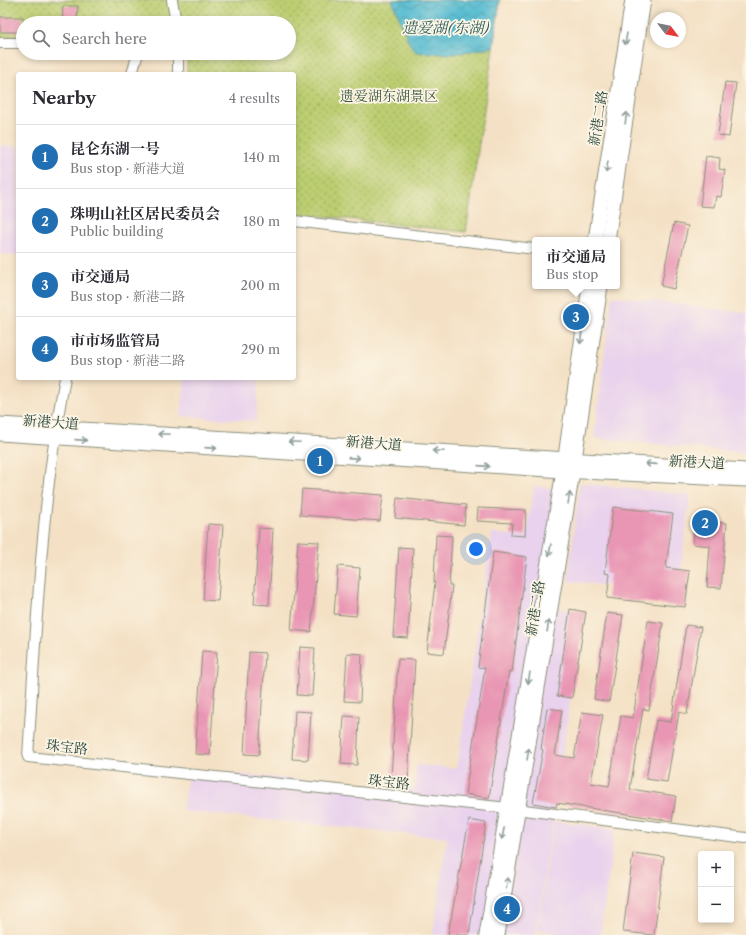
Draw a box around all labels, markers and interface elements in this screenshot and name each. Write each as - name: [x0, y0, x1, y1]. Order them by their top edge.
- north arrow: [650, 12, 686, 48]
- search box: [16, 16, 296, 60]
- water label: 遗爱湖(东湖): [402, 18, 490, 37]
- icon: search: [30, 27, 52, 49]
- text: Search here: [62, 29, 147, 48]
- one-way arrow: [622, 32, 630, 45]
- park label: 遗爱湖东湖景区: [340, 87, 438, 105]
- text: Nearby: [32, 88, 96, 108]
- street label: 新港二路: [585, 89, 611, 147]
- text: 4 results: [229, 90, 280, 106]
- one-way arrow: [622, 112, 630, 125]
- text: 昆仑东湖一号: [70, 139, 160, 158]
- text: 1: [42, 149, 48, 165]
- text: 140 m: [243, 149, 280, 165]
- text: Bus stop · 新港大道: [70, 160, 185, 176]
- one-way arrow: [603, 160, 611, 173]
- text: 珠明山社区居民委员会: [70, 204, 220, 223]
- text: 2: [41, 213, 49, 229]
- text: 180 m: [243, 213, 280, 229]
- text: Public building: [70, 223, 163, 239]
- popup: [532, 237, 620, 289]
- text: 市交通局: [546, 247, 606, 266]
- text: Bus stop: [546, 266, 598, 282]
- text: 市交通局: [70, 267, 130, 286]
- text: 3: [41, 277, 49, 293]
- text: 200 m: [240, 277, 280, 293]
- text: Bus stop · 新港二路: [70, 288, 185, 304]
- pin: 3: [563, 302, 589, 332]
- text: 市市场监管局: [70, 331, 160, 350]
- one-way arrow: [577, 332, 585, 345]
- text: 4: [41, 341, 49, 357]
- text: 290 m: [241, 341, 280, 357]
- text: Bus stop · 新港二路: [70, 352, 185, 368]
- street label: 新港大道: [22, 411, 80, 433]
- one-way arrow: [158, 431, 171, 438]
- street label: 新港大道: [345, 432, 403, 454]
- one-way arrow: [74, 436, 87, 443]
- one-way arrow: [288, 439, 301, 446]
- one-way arrow: [204, 445, 217, 452]
- pin: 1: [307, 446, 333, 476]
- one-way arrow: [432, 447, 445, 455]
- street label: 新港大道: [669, 452, 725, 472]
- one-way arrow: [347, 454, 360, 461]
- one-way arrow: [645, 460, 658, 467]
- one-way arrow: [477, 462, 490, 470]
- one-way arrow: [565, 492, 573, 505]
- pin: 2: [692, 508, 718, 538]
- your location: [466, 539, 486, 559]
- one-way arrow: [546, 543, 554, 556]
- street label: 新港二路: [522, 579, 548, 637]
- one-way arrow: [544, 620, 552, 633]
- one-way arrow: [525, 672, 533, 685]
- street label: 珠宝路: [45, 736, 89, 758]
- one-way arrow: [524, 748, 532, 761]
- street label: 珠宝路: [367, 771, 411, 793]
- one-way arrow: [499, 827, 507, 840]
- map controls: [698, 851, 734, 923]
- button: +: [698, 851, 734, 887]
- one-way arrow: [503, 877, 511, 890]
- button: −: [698, 887, 734, 923]
- pin: 4: [494, 894, 520, 924]

